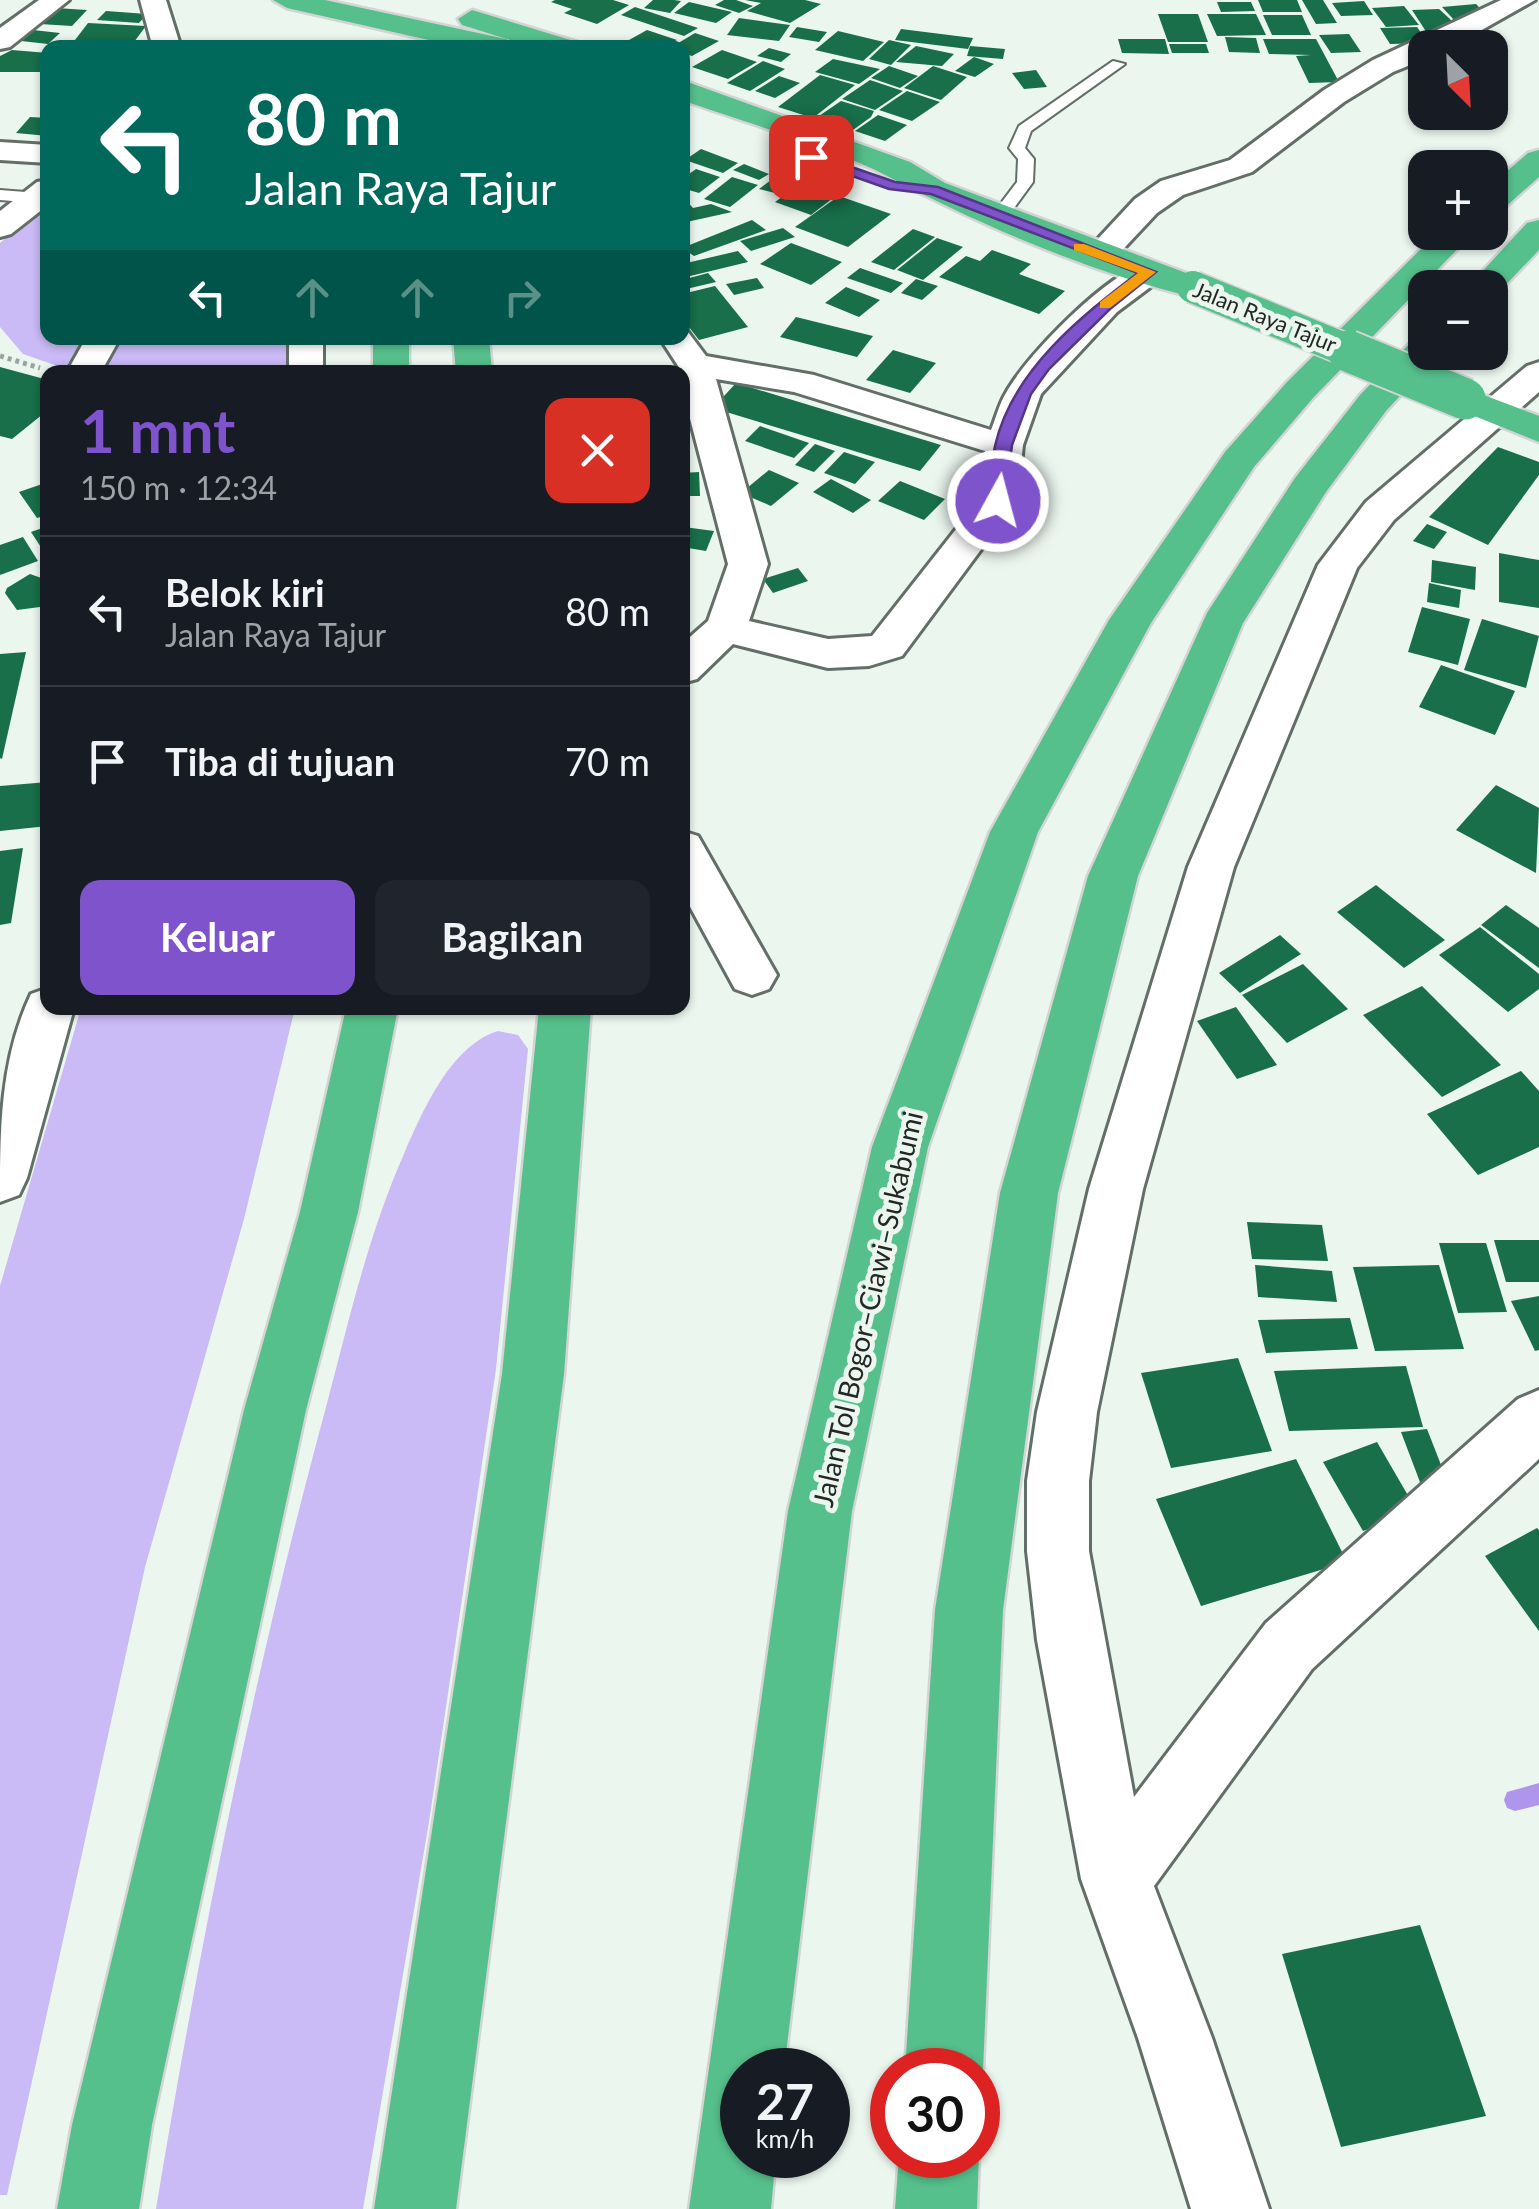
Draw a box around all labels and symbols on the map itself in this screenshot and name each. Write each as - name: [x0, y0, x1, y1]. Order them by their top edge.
- north arrow: [1408, 30, 1508, 130]
- pin: [769, 115, 854, 200]
- street label: Jalan Raya Tajur: [1190, 276, 1341, 358]
- position arrow: [946, 449, 1050, 553]
- street label: Jalan Tol Bogor–Ciawi–Sukabumi: [805, 1108, 929, 1510]
- speed limit sign: 30: [870, 2048, 1000, 2178]

